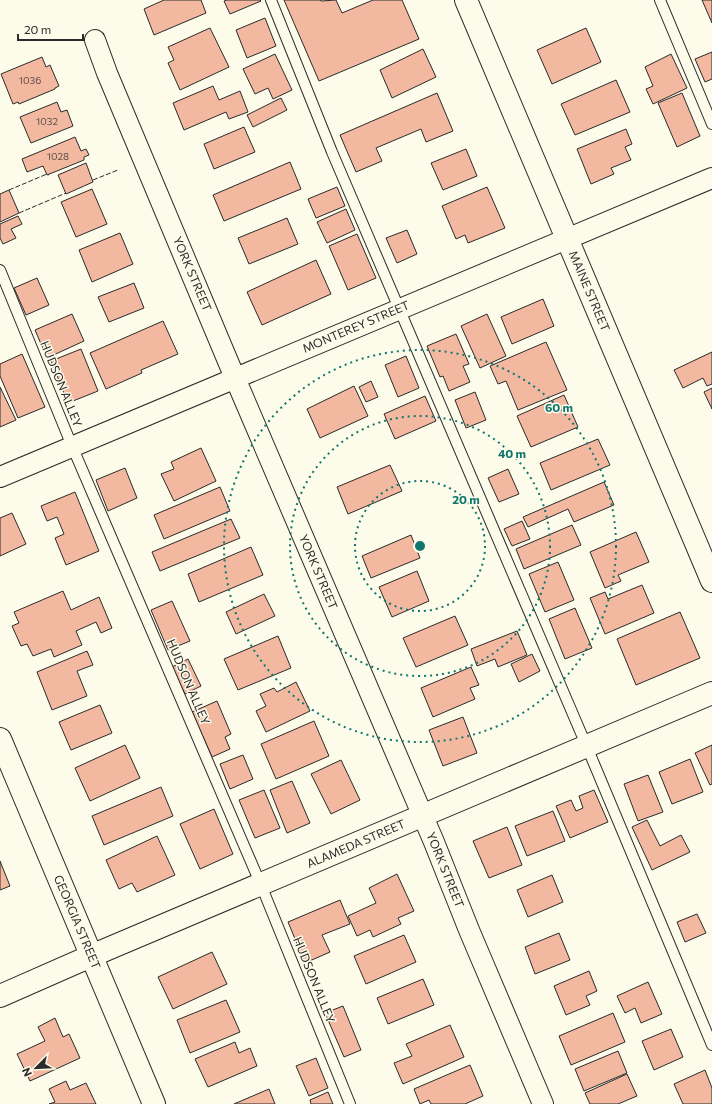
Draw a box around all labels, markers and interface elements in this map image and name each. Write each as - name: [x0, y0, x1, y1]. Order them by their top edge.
- scale bar: [18, 16, 83, 42]
- text: 20 m: [24, 22, 51, 36]
- house number: 1036: [19, 74, 41, 86]
- house number: 1032: [36, 115, 58, 127]
- house number: 1028: [47, 150, 69, 162]
- street label: YORK STREET: [171, 234, 215, 313]
- street label: MAINE STREET: [567, 248, 613, 333]
- street label: MONTEREY STREET: [300, 297, 411, 355]
- street label: HUDSON ALLEY: [38, 338, 86, 429]
- text: 60 m: [545, 400, 573, 414]
- text: 40 m: [498, 446, 526, 460]
- text: 20 m: [452, 492, 480, 506]
- street label: YORK STREET: [297, 532, 341, 611]
- centre of rings: [413, 539, 427, 553]
- street label: HUDSON ALLEY: [165, 637, 213, 727]
- street label: ALAMEDA STREET: [304, 816, 407, 870]
- street label: YORK STREET: [424, 830, 468, 910]
- street label: GEORGIA STREET: [52, 872, 104, 971]
- street label: HUDSON ALLEY: [291, 934, 339, 1025]
- north arrow: [16, 1048, 56, 1088]
- text: N: [19, 1066, 34, 1079]

